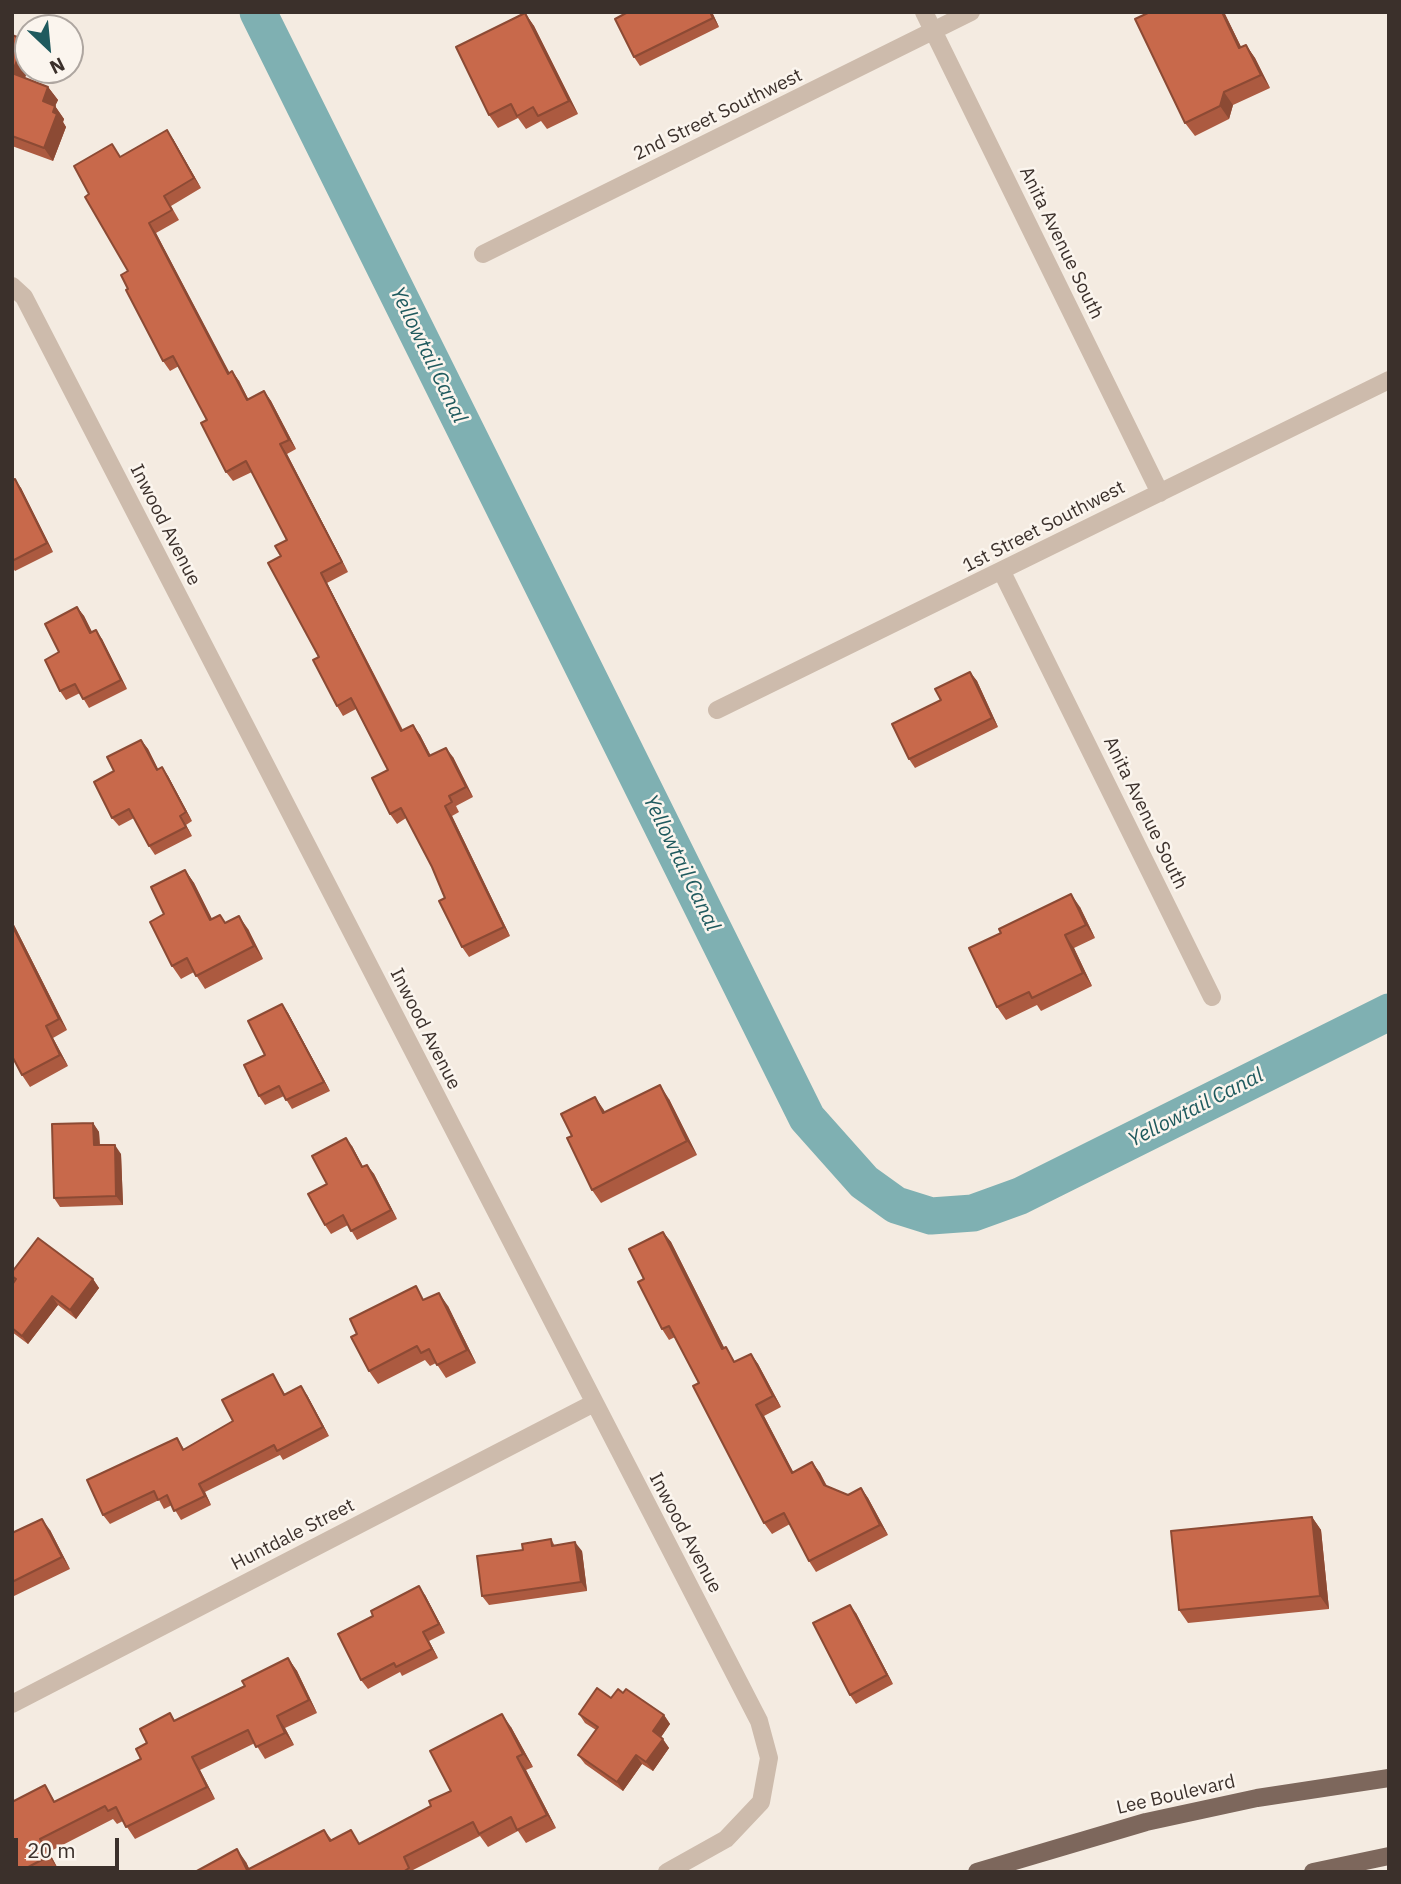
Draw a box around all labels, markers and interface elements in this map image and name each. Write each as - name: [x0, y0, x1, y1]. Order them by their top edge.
- north arrow: [14, 14, 84, 84]
- text: N: [46, 52, 69, 80]
- street label: 2nd Street Southwest: [630, 64, 806, 166]
- street label: Anita Avenue South: [1014, 163, 1108, 323]
- water label: Yellowtail Canal: [384, 283, 472, 427]
- street label: Inwood Avenue: [125, 461, 205, 589]
- street label: 1st Street Southwest: [959, 476, 1129, 578]
- street label: Anita Avenue South: [1098, 733, 1192, 893]
- water label: Yellowtail Canal: [637, 791, 725, 935]
- street label: Inwood Avenue: [385, 965, 465, 1093]
- water label: Yellowtail Canal: [1124, 1063, 1268, 1153]
- street label: Inwood Avenue: [644, 1469, 726, 1597]
- street label: Huntdale Street: [228, 1494, 358, 1576]
- street label: Lee Boulevard: [1114, 1770, 1238, 1820]
- scale bar: [18, 1825, 122, 1869]
- text: 20 m: [27, 1836, 76, 1864]

